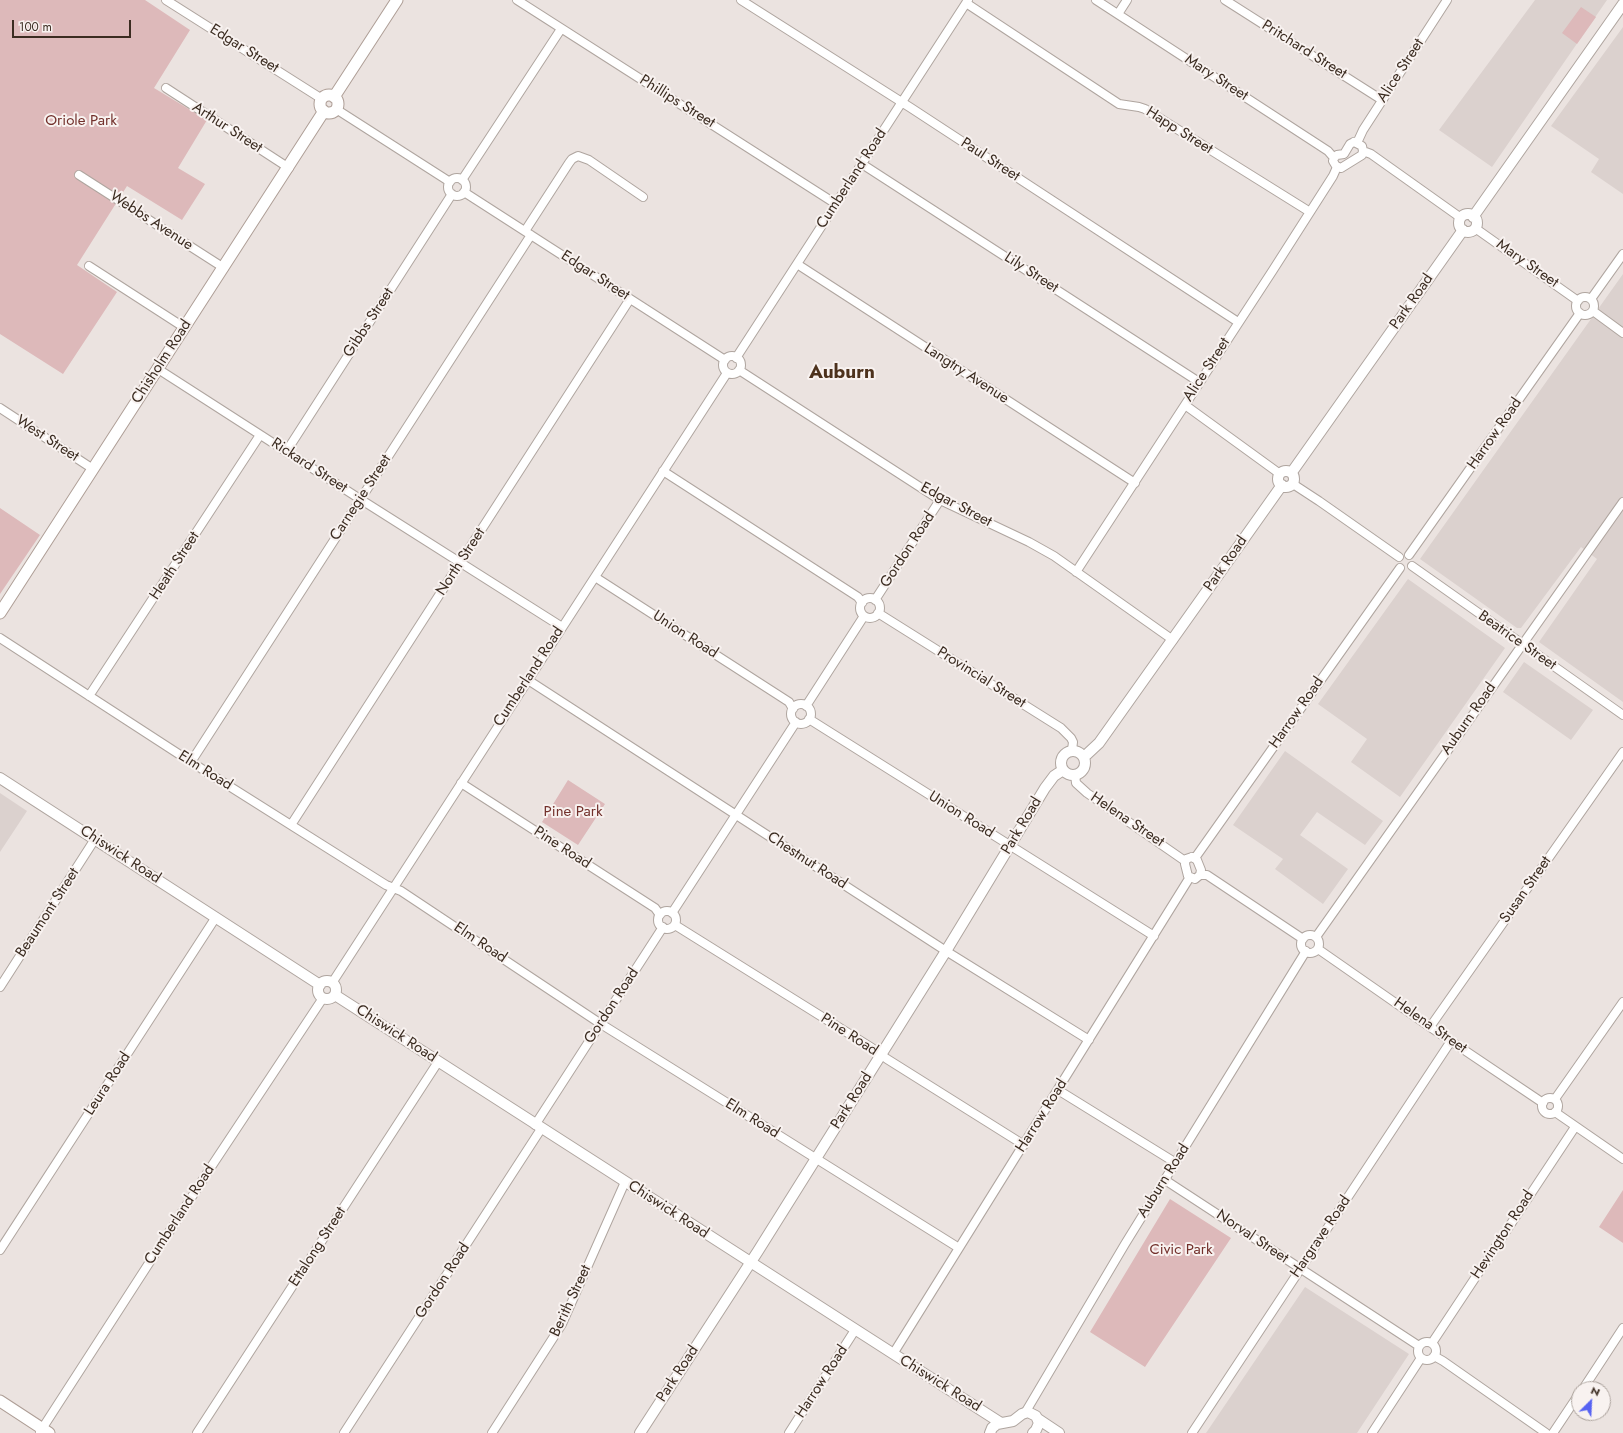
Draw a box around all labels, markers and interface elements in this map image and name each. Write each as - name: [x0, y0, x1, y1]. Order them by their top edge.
- scale bar: [14, 12, 133, 38]
- street label: Pritchard Street: [1258, 17, 1350, 83]
- text: 100 m: [19, 18, 52, 36]
- street label: Edgar Street: [206, 21, 282, 77]
- street label: Alice Street: [1374, 36, 1428, 106]
- street label: Mary Street: [1181, 51, 1251, 105]
- street label: Phillips Street: [636, 72, 718, 132]
- street label: Arthur Street: [189, 99, 265, 157]
- street label: Happ Street: [1142, 103, 1216, 159]
- park label: Oriole Park: [45, 112, 117, 130]
- street label: Cumberland Road: [813, 126, 891, 232]
- street label: Paul Street: [957, 134, 1023, 186]
- street label: Webbs Avenue: [106, 187, 196, 255]
- street label: Mary Street: [1492, 236, 1562, 292]
- street label: Edgar Street: [557, 247, 633, 305]
- street label: Lily Street: [1001, 249, 1061, 297]
- street label: Park Road: [1386, 271, 1438, 333]
- street label: Gibbs Street: [340, 285, 398, 361]
- street label: Chisholm Road: [128, 317, 196, 407]
- street label: Alice Street: [1180, 335, 1234, 405]
- street label: Langtry Avenue: [920, 340, 1012, 408]
- district label: Auburn: [809, 362, 875, 384]
- street label: Harrow Road: [1464, 395, 1526, 473]
- street label: West Street: [12, 412, 82, 466]
- street label: Rickard Street: [268, 435, 350, 497]
- street label: Carnegie Street: [327, 452, 395, 544]
- street label: Edgar Street: [917, 479, 995, 531]
- street label: Gordon Road: [877, 509, 939, 591]
- street label: North Street: [433, 525, 489, 599]
- street label: Heath Street: [146, 529, 204, 603]
- street label: Park Road: [1200, 533, 1252, 595]
- street label: Union Road: [649, 607, 721, 663]
- street label: Beatrice Street: [1475, 607, 1559, 675]
- street label: Cumberland Road: [490, 624, 568, 730]
- street label: Provincial Street: [933, 644, 1029, 712]
- street label: Harrow Road: [1266, 674, 1328, 752]
- street label: Auburn Road: [1438, 680, 1500, 758]
- street label: Elm Road: [175, 747, 235, 795]
- street label: Union Road: [925, 788, 997, 842]
- street label: Helena Street: [1087, 789, 1167, 851]
- street label: Park Road: [998, 794, 1046, 858]
- park label: Pine Park: [544, 803, 602, 821]
- street label: Chiswick Road: [76, 822, 164, 888]
- street label: Pine Road: [530, 823, 594, 873]
- street label: Chestnut Road: [764, 828, 850, 894]
- street label: Susan Street: [1496, 853, 1556, 927]
- street label: Beaumont Street: [12, 865, 84, 961]
- street label: Elm Road: [450, 919, 510, 967]
- street label: Gordon Road: [581, 965, 643, 1047]
- street label: Helena Street: [1390, 994, 1470, 1058]
- street label: Chiswick Road: [352, 1001, 440, 1067]
- street label: Pine Road: [817, 1010, 881, 1060]
- street label: Leura Road: [81, 1049, 135, 1119]
- street label: Park Road: [828, 1069, 876, 1133]
- street label: Harrow Road: [1012, 1076, 1072, 1156]
- street label: Elm Road: [722, 1095, 782, 1143]
- street label: Auburn Road: [1134, 1141, 1194, 1221]
- street label: Cumberland Road: [141, 1162, 219, 1268]
- street label: Chiswick Road: [624, 1177, 712, 1243]
- street label: Hevington Road: [1468, 1187, 1538, 1283]
- street label: Hargrave Road: [1287, 1193, 1355, 1281]
- street label: Ettalong Street: [286, 1204, 350, 1290]
- street label: Norval Street: [1213, 1206, 1291, 1268]
- street label: Gordon Road: [412, 1240, 474, 1322]
- park label: Civic Park: [1149, 1241, 1213, 1259]
- street label: Berith Street: [547, 1262, 595, 1340]
- street label: Park Road: [653, 1342, 703, 1406]
- street label: Harrow Road: [792, 1342, 852, 1422]
- street label: Chiswick Road: [896, 1352, 984, 1416]
- north arrow: [1571, 1381, 1611, 1421]
- text: N: [1588, 1382, 1603, 1400]

